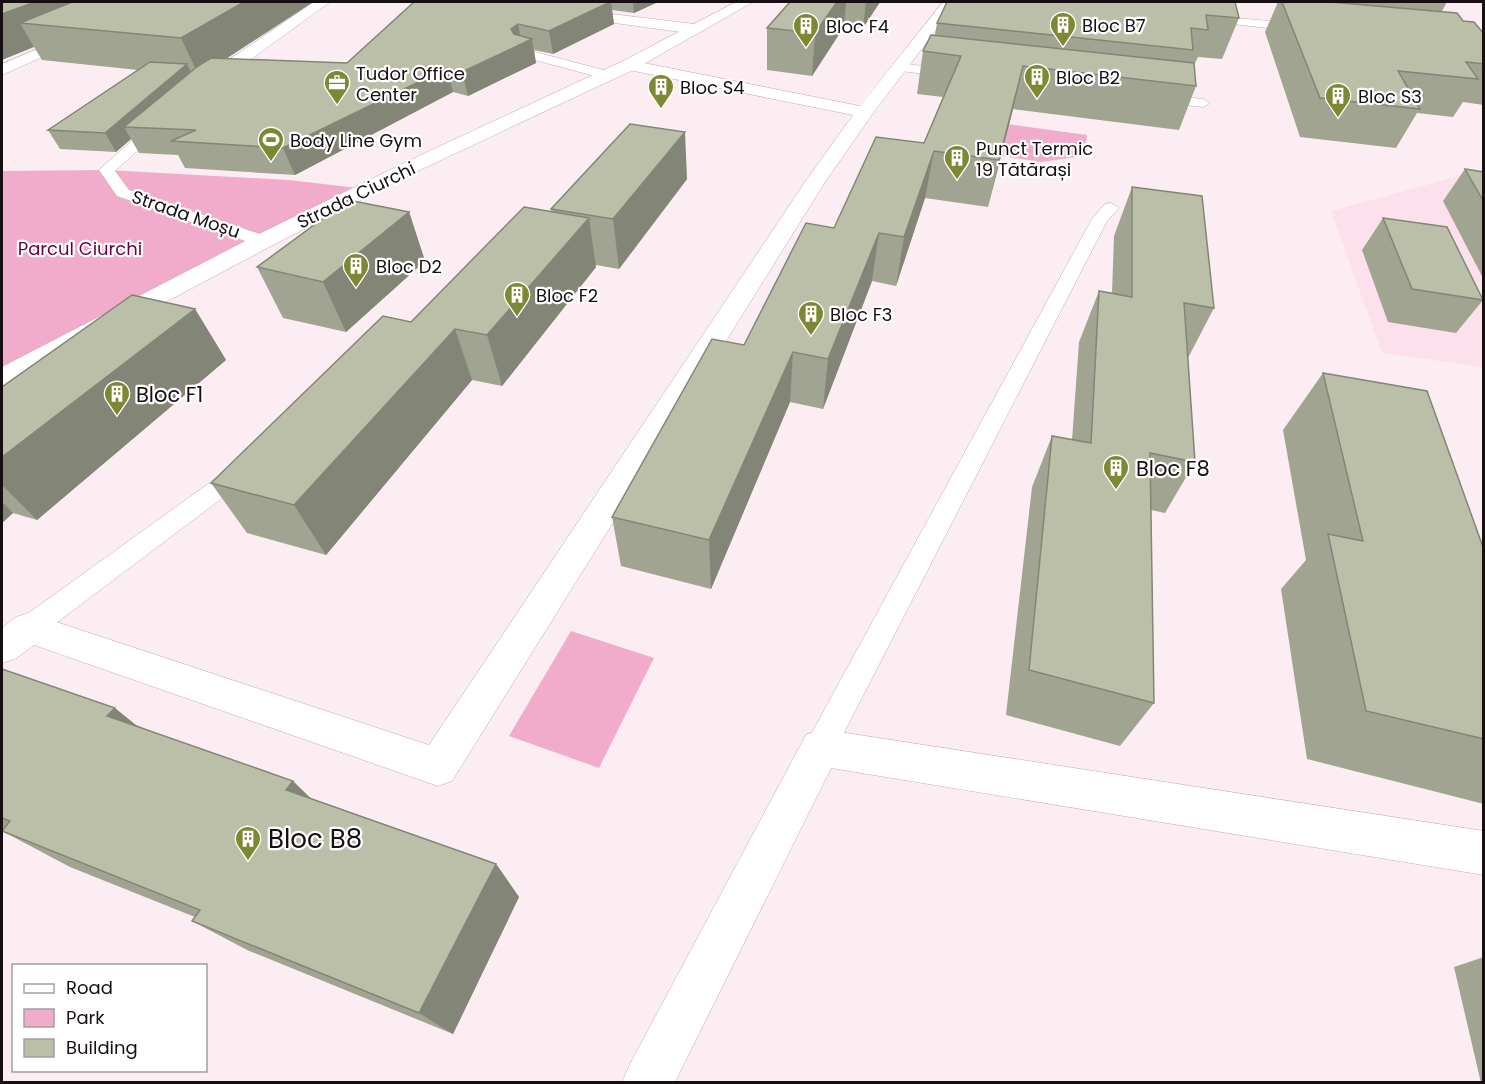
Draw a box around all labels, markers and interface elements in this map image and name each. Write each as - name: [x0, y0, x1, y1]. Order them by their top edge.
- building icon: Bloc B7: [1048, 10, 1078, 48]
- building icon: Bloc F4: [791, 11, 821, 49]
- place label: Bloc B7: [1082, 13, 1146, 38]
- place label: Bloc F4: [826, 14, 889, 39]
- place label: Tudor Office Center: [356, 61, 465, 107]
- building icon: Bloc B2: [1022, 62, 1052, 100]
- place label: Bloc B2: [1056, 65, 1120, 90]
- office icon: Tudor Office Center: [322, 68, 352, 106]
- building icon: Bloc S4: [646, 72, 676, 110]
- place label: Bloc S4: [680, 75, 745, 100]
- building icon: Bloc S3: [1323, 81, 1353, 119]
- place label: Bloc S3: [1358, 84, 1422, 109]
- sports icon: Body Line Gym: [256, 125, 286, 163]
- place label: Body Line Gym: [290, 128, 422, 153]
- place label: Punct Termic 19 Tătărași: [976, 136, 1093, 182]
- building icon: Punct Termic 19 Tătărași: [942, 143, 972, 181]
- street label: Strada Ciurchi: [293, 156, 419, 234]
- street label: Strada Moșu: [128, 184, 244, 244]
- park label: Parcul Ciurchi: [18, 236, 142, 261]
- building icon: Bloc D2: [341, 251, 371, 289]
- place label: Bloc D2: [376, 254, 442, 279]
- building icon: Bloc F2: [502, 280, 532, 318]
- place label: Bloc F2: [536, 283, 598, 308]
- building icon: Bloc F3: [796, 299, 826, 337]
- place label: Bloc F3: [830, 302, 892, 327]
- building icon: Bloc F1: [102, 379, 132, 417]
- place label: Bloc F1: [136, 380, 203, 409]
- building icon: Bloc F8: [1101, 453, 1131, 491]
- place label: Bloc F8: [1136, 454, 1210, 483]
- place label: Bloc B8: [268, 821, 362, 857]
- building icon: Bloc B8: [233, 824, 263, 862]
- legend: [12, 964, 207, 1072]
- text: Road: [66, 975, 113, 1000]
- text: Park: [66, 1005, 105, 1030]
- text: Building: [66, 1035, 138, 1060]

